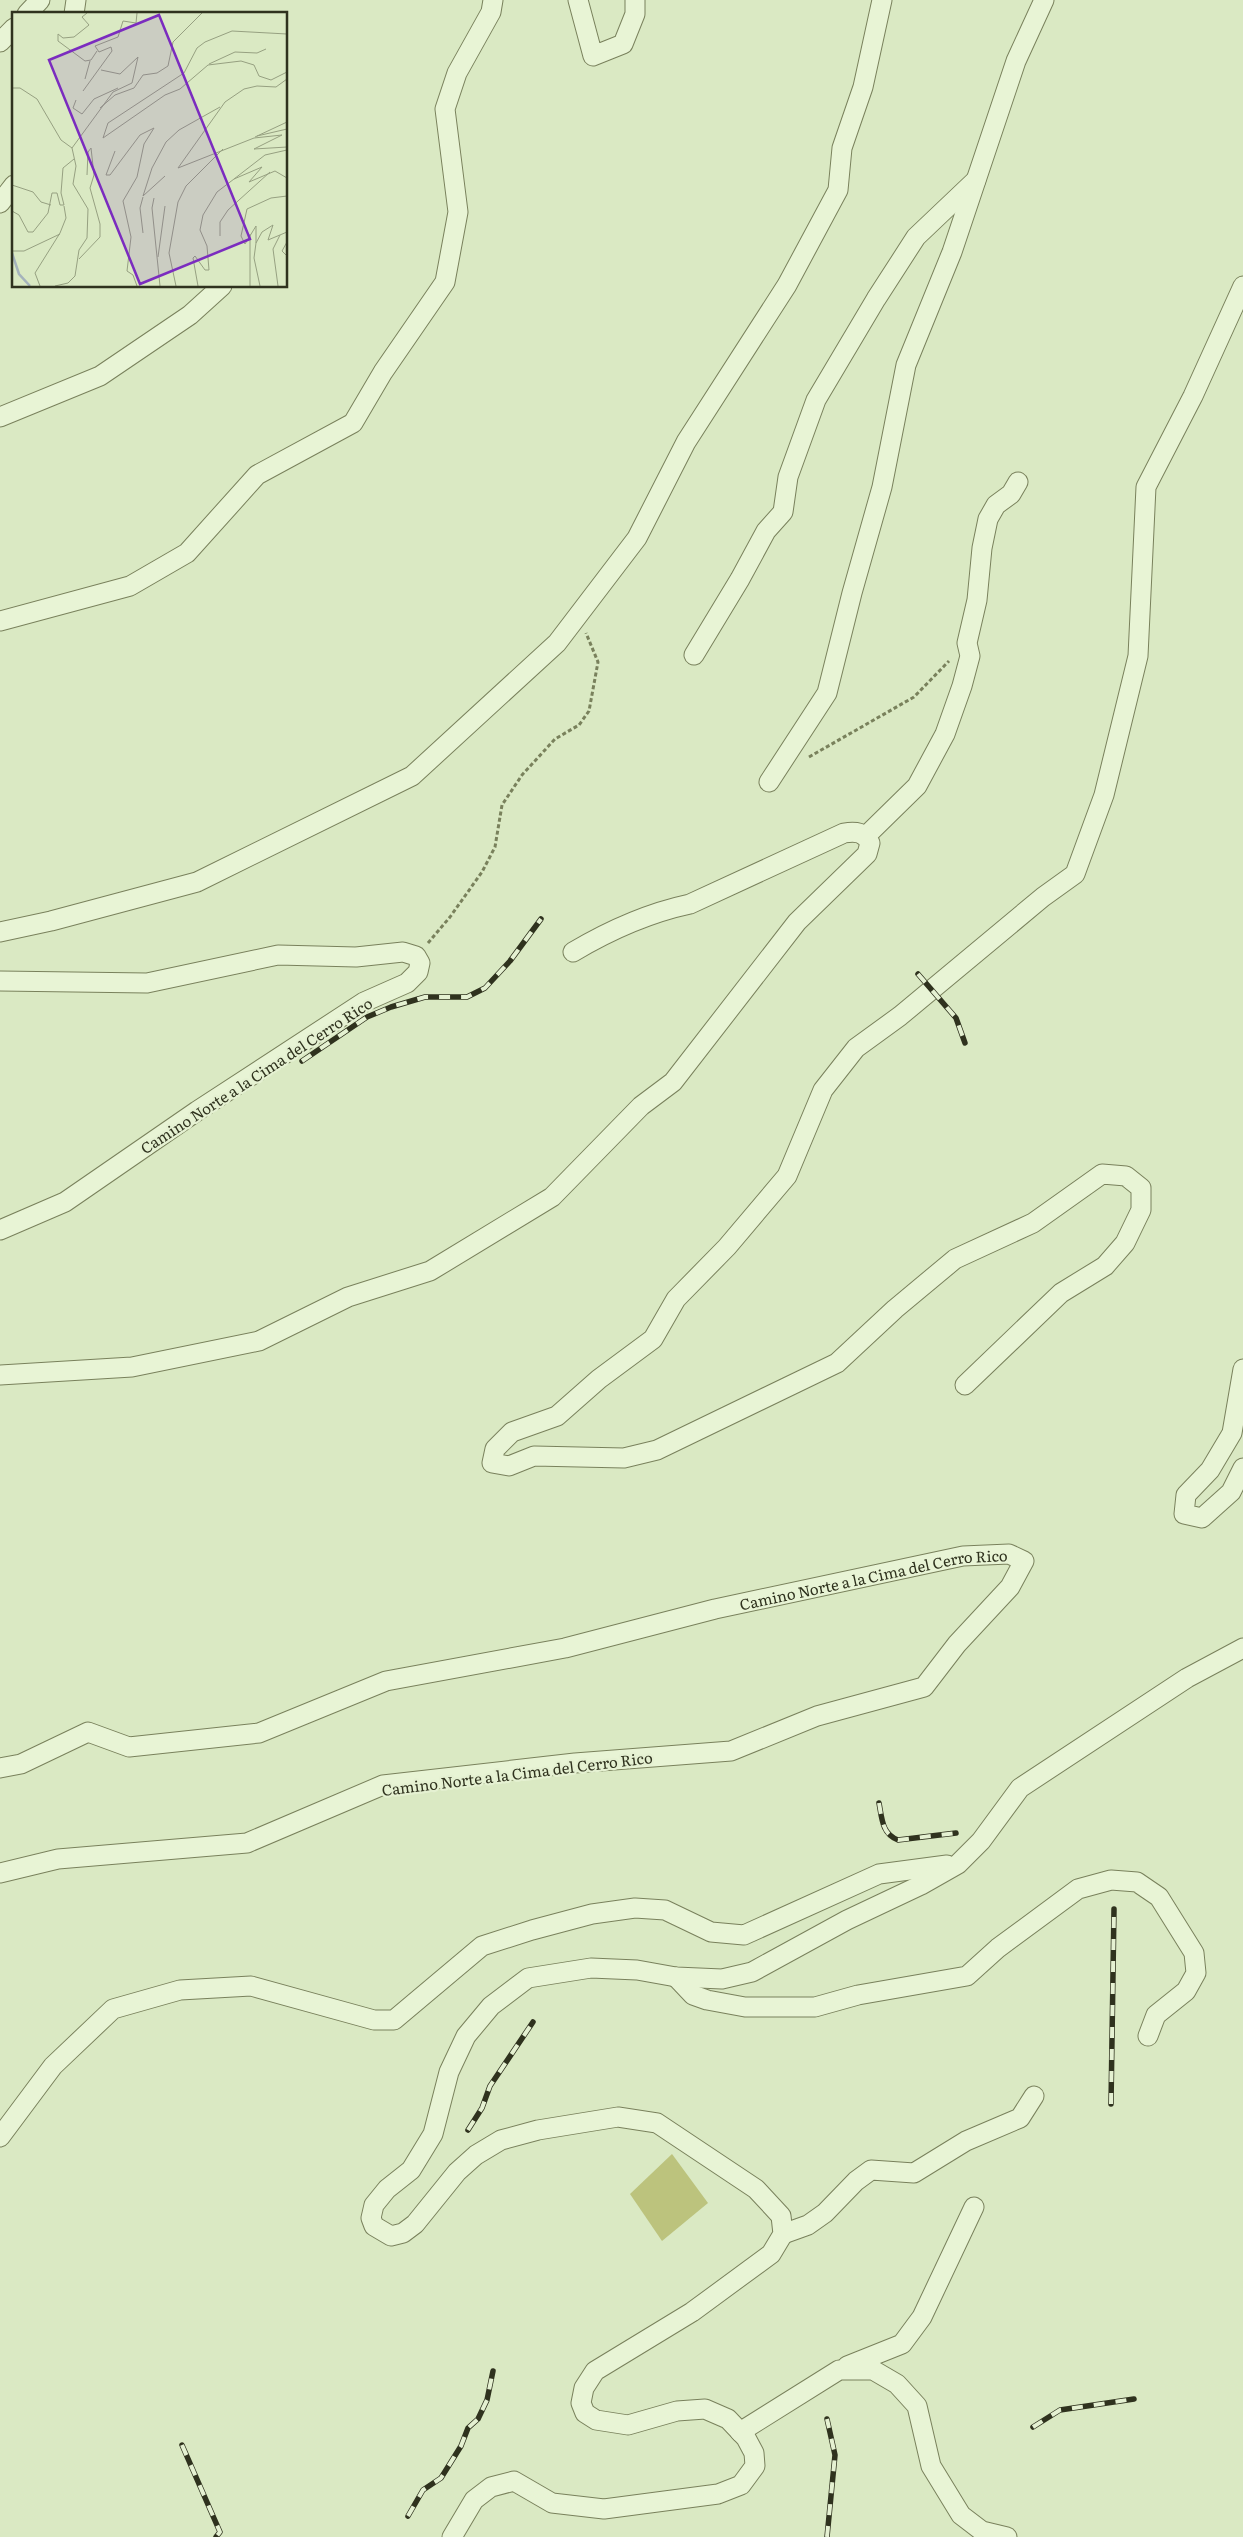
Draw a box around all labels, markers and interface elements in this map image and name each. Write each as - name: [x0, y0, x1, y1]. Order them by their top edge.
- inset map: [12, 12, 288, 288]
- street label: Camino Norte a la Cima del Cerro Rico: [135, 991, 377, 1159]
- street label: Camino Norte a la Cima del Cerro Rico: [737, 1543, 1008, 1615]
- street label: Camino Norte a la Cima del Cerro Rico: [380, 1745, 654, 1801]

